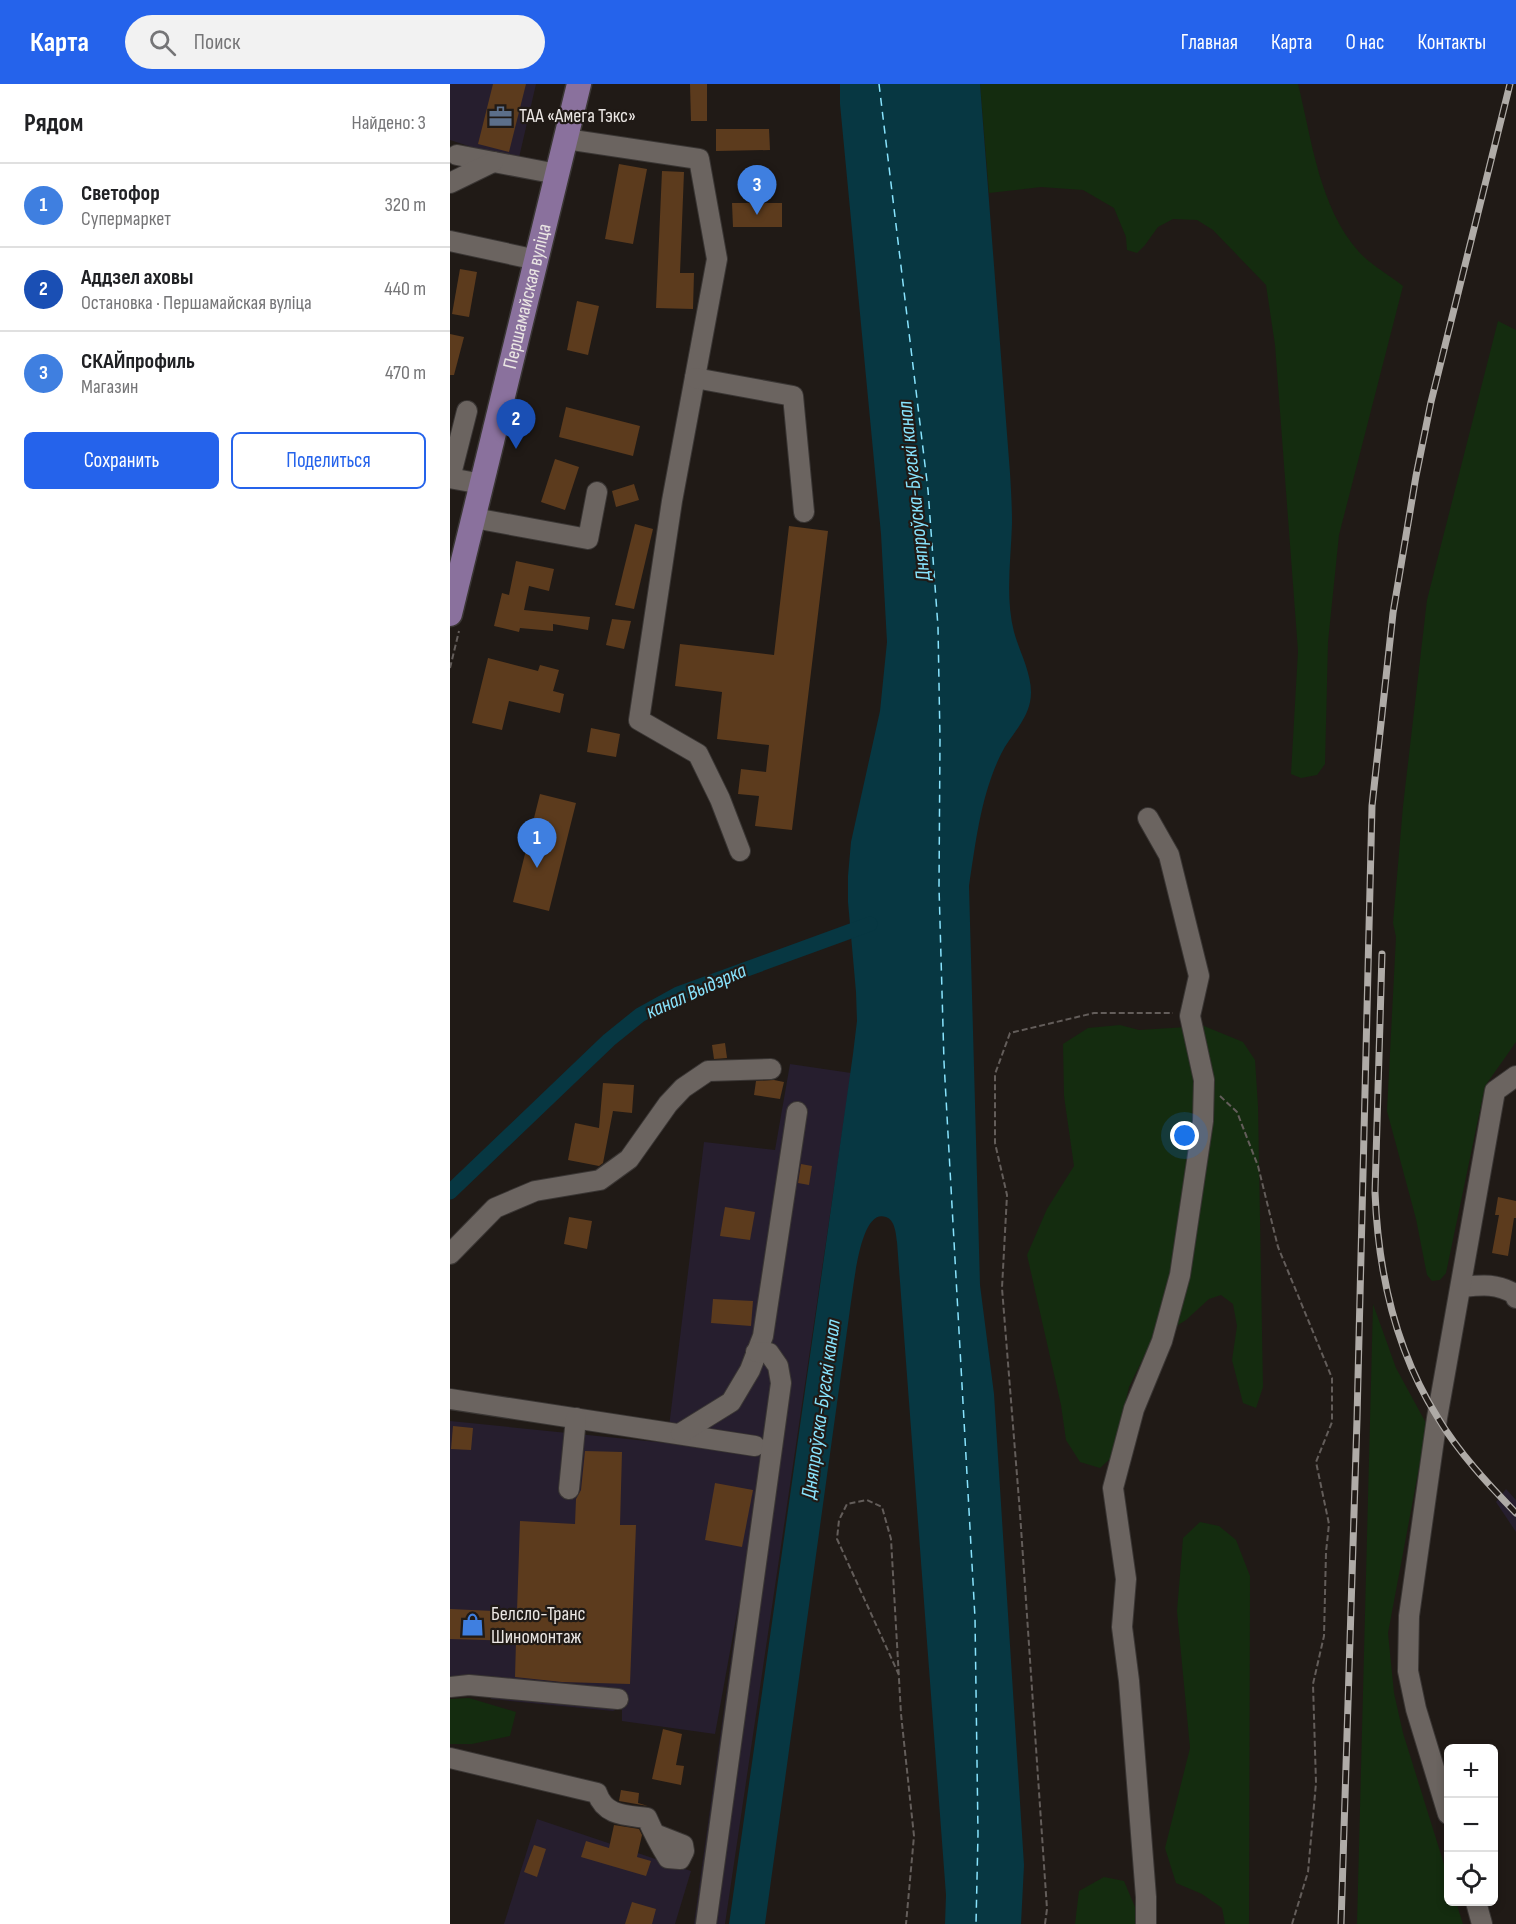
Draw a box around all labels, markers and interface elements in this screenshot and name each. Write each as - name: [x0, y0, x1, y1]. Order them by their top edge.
- search box: [125, 15, 545, 69]
- text: Карта: [30, 26, 89, 59]
- icon: search: [146, 26, 179, 59]
- text: Поиск: [194, 29, 240, 56]
- text: Главная: [1181, 30, 1238, 55]
- text: Карта: [1271, 30, 1312, 55]
- text: О нас: [1345, 30, 1384, 55]
- text: Контакты: [1417, 30, 1486, 55]
- office icon: ТАА «Амега Тэкс»: [488, 103, 514, 129]
- place label: ТАА «Амега Тэкс»: [519, 104, 636, 128]
- text: Рядом: [24, 108, 83, 139]
- text: Найдено: 3: [352, 111, 426, 135]
- pin: 3: [738, 166, 776, 215]
- text: Светофор: [81, 180, 160, 207]
- text: 1: [40, 193, 47, 217]
- text: 320 m: [384, 193, 426, 217]
- text: Супермаркет: [81, 207, 171, 231]
- street label: Першамайская вуліца: [498, 221, 557, 371]
- text: Аддзел аховы: [81, 264, 193, 291]
- text: 2: [39, 277, 48, 301]
- text: 440 m: [384, 277, 426, 301]
- text: Остановка · Першамайская вуліца: [81, 291, 312, 315]
- text: СКАЙпрофиль: [81, 348, 195, 375]
- text: 3: [39, 361, 48, 385]
- text: 470 m: [385, 361, 426, 385]
- text: Магазин: [81, 375, 138, 399]
- water label: Дняпроўска-Бугскі канал: [892, 399, 936, 583]
- pin: 2: [496, 400, 536, 449]
- button: Сохранить: [24, 432, 219, 489]
- button: Поделиться: [231, 432, 426, 489]
- pin: 1: [518, 818, 556, 868]
- water label: канал Выдэрка: [642, 958, 750, 1024]
- your location: [1170, 1121, 1199, 1150]
- water label: Дняпроўска-Бугскі канал: [796, 1317, 846, 1501]
- place label: Белсло-Транс Шиномонтаж: [491, 1602, 586, 1649]
- shop icon: Белсло-Транс Шиномонтаж: [460, 1612, 486, 1638]
- map controls: [1444, 1744, 1498, 1906]
- button: +: [1444, 1744, 1498, 1798]
- button: −: [1444, 1798, 1498, 1852]
- button: locate: [1444, 1852, 1498, 1906]

